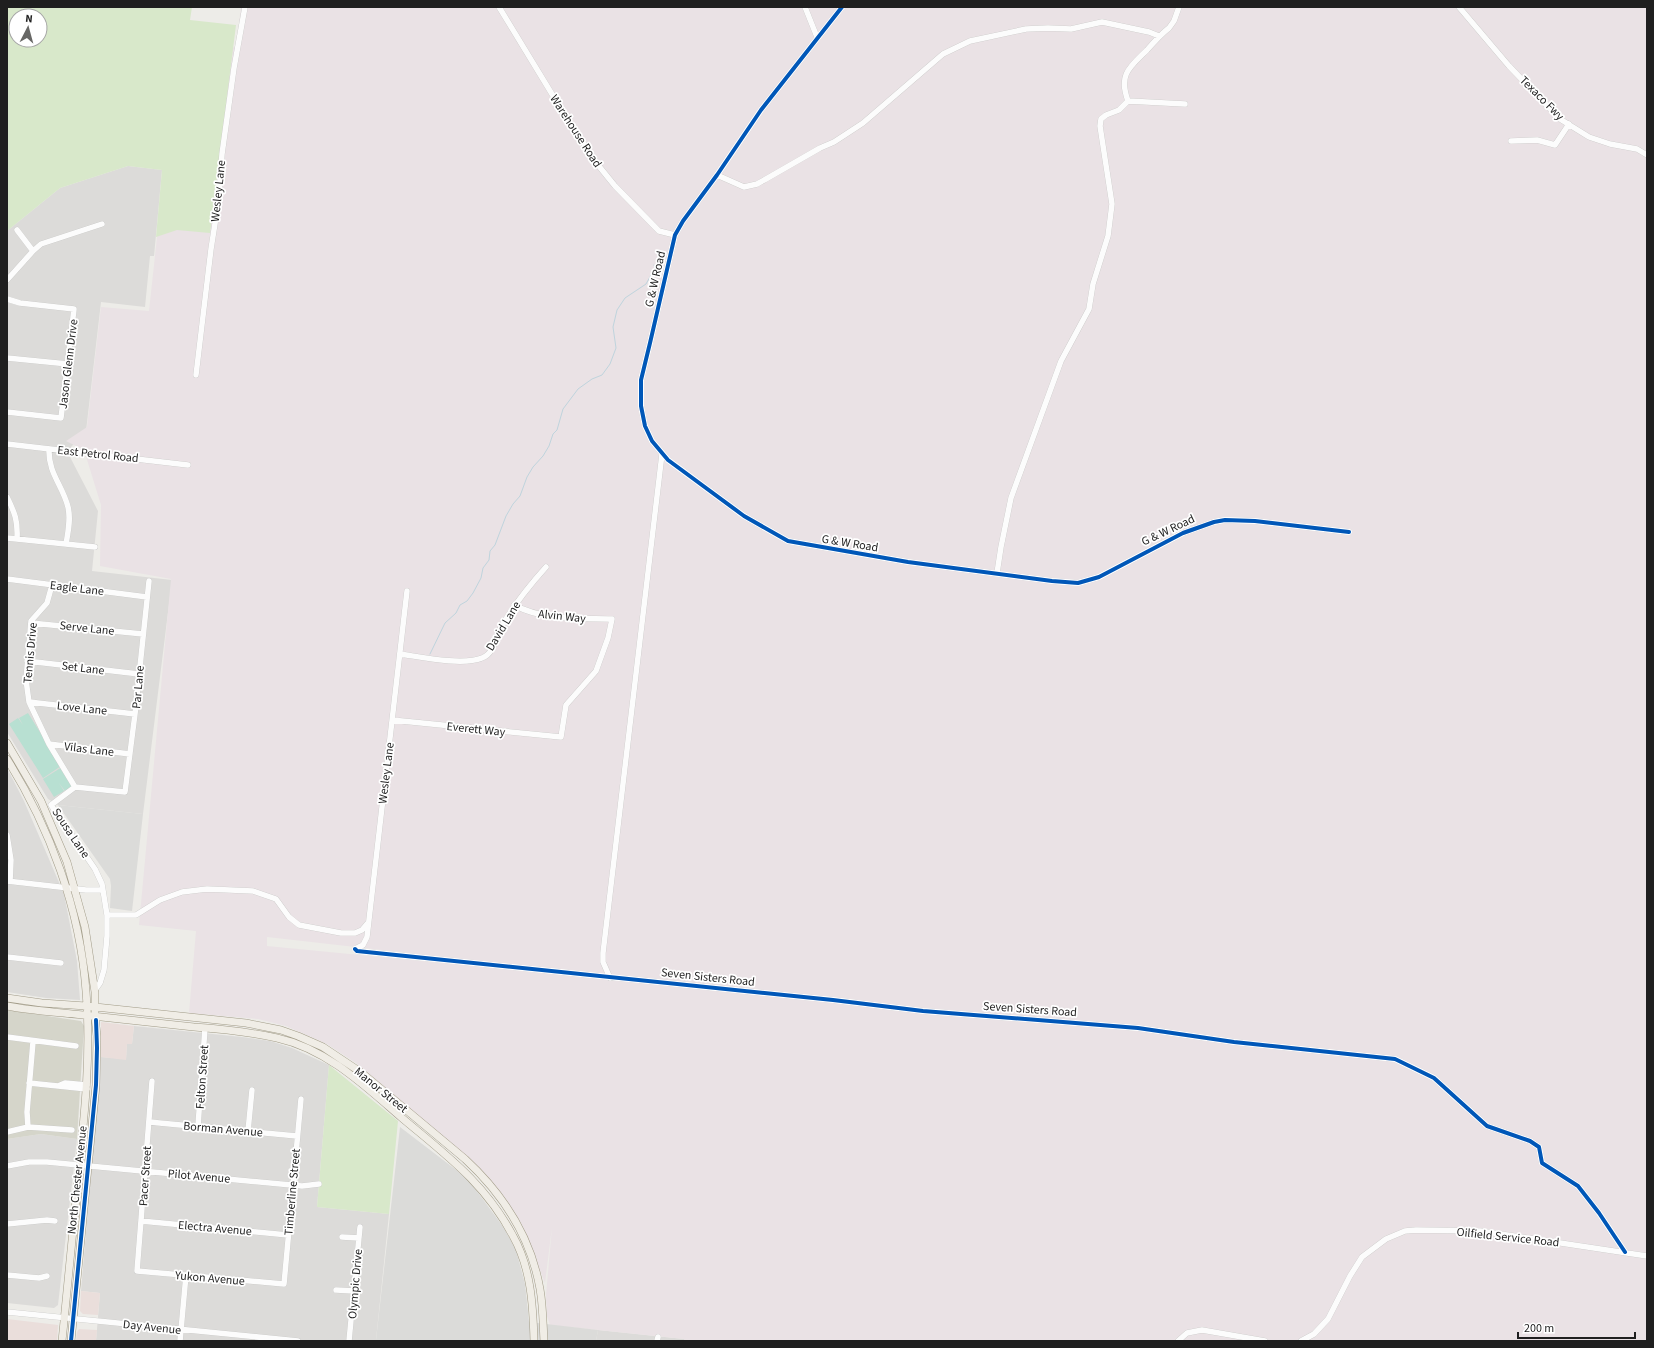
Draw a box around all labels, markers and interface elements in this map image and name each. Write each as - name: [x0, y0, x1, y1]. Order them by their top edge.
- north arrow: [8, 8, 48, 48]
- text: N: [25, 11, 33, 26]
- street label: Texaco Fwy: [1516, 72, 1568, 125]
- street label: Warehouse Road: [546, 91, 606, 171]
- street label: Wesley Lane: [207, 159, 230, 223]
- street label: G & W Road: [641, 249, 670, 309]
- street label: Jason Glenn Drive: [55, 318, 82, 410]
- street label: East Petrol Road: [56, 442, 140, 467]
- street label: G & W Road: [1139, 511, 1198, 550]
- street label: G & W Road: [820, 531, 879, 556]
- street label: Eagle Lane: [49, 577, 105, 600]
- street label: David Lane: [482, 598, 525, 654]
- street label: Alvin Way: [537, 606, 587, 627]
- street label: Serve Lane: [59, 617, 115, 640]
- street label: Tennis Drive: [19, 622, 42, 684]
- street label: Set Lane: [61, 657, 105, 680]
- street label: Par Lane: [128, 665, 149, 709]
- street label: Love Lane: [56, 697, 108, 720]
- street label: Everett Way: [446, 718, 506, 741]
- street label: Vilas Lane: [63, 738, 115, 761]
- street label: Wesley Lane: [374, 741, 399, 805]
- street label: Sousa Lane: [48, 805, 94, 862]
- street label: Seven Sisters Road: [660, 964, 756, 991]
- street label: Seven Sisters Road: [982, 998, 1078, 1021]
- street label: Felton Street: [192, 1044, 213, 1110]
- street label: Manor Street: [350, 1063, 411, 1117]
- street label: Borman Avenue: [183, 1118, 263, 1141]
- street label: North Chester Avenue: [63, 1125, 92, 1235]
- street label: Pacer Street: [135, 1145, 156, 1207]
- street label: Timberline Street: [280, 1148, 305, 1236]
- street label: Pilot Avenue: [167, 1165, 231, 1188]
- street label: Electra Avenue: [177, 1217, 253, 1240]
- street label: Oilfield Service Road: [1456, 1224, 1560, 1251]
- street label: Olympic Drive: [344, 1248, 367, 1320]
- street label: Yukon Avenue: [173, 1267, 246, 1290]
- scale bar: [1518, 1314, 1635, 1340]
- street label: Day Avenue: [122, 1316, 182, 1339]
- text: 200 m: [1524, 1320, 1554, 1337]

